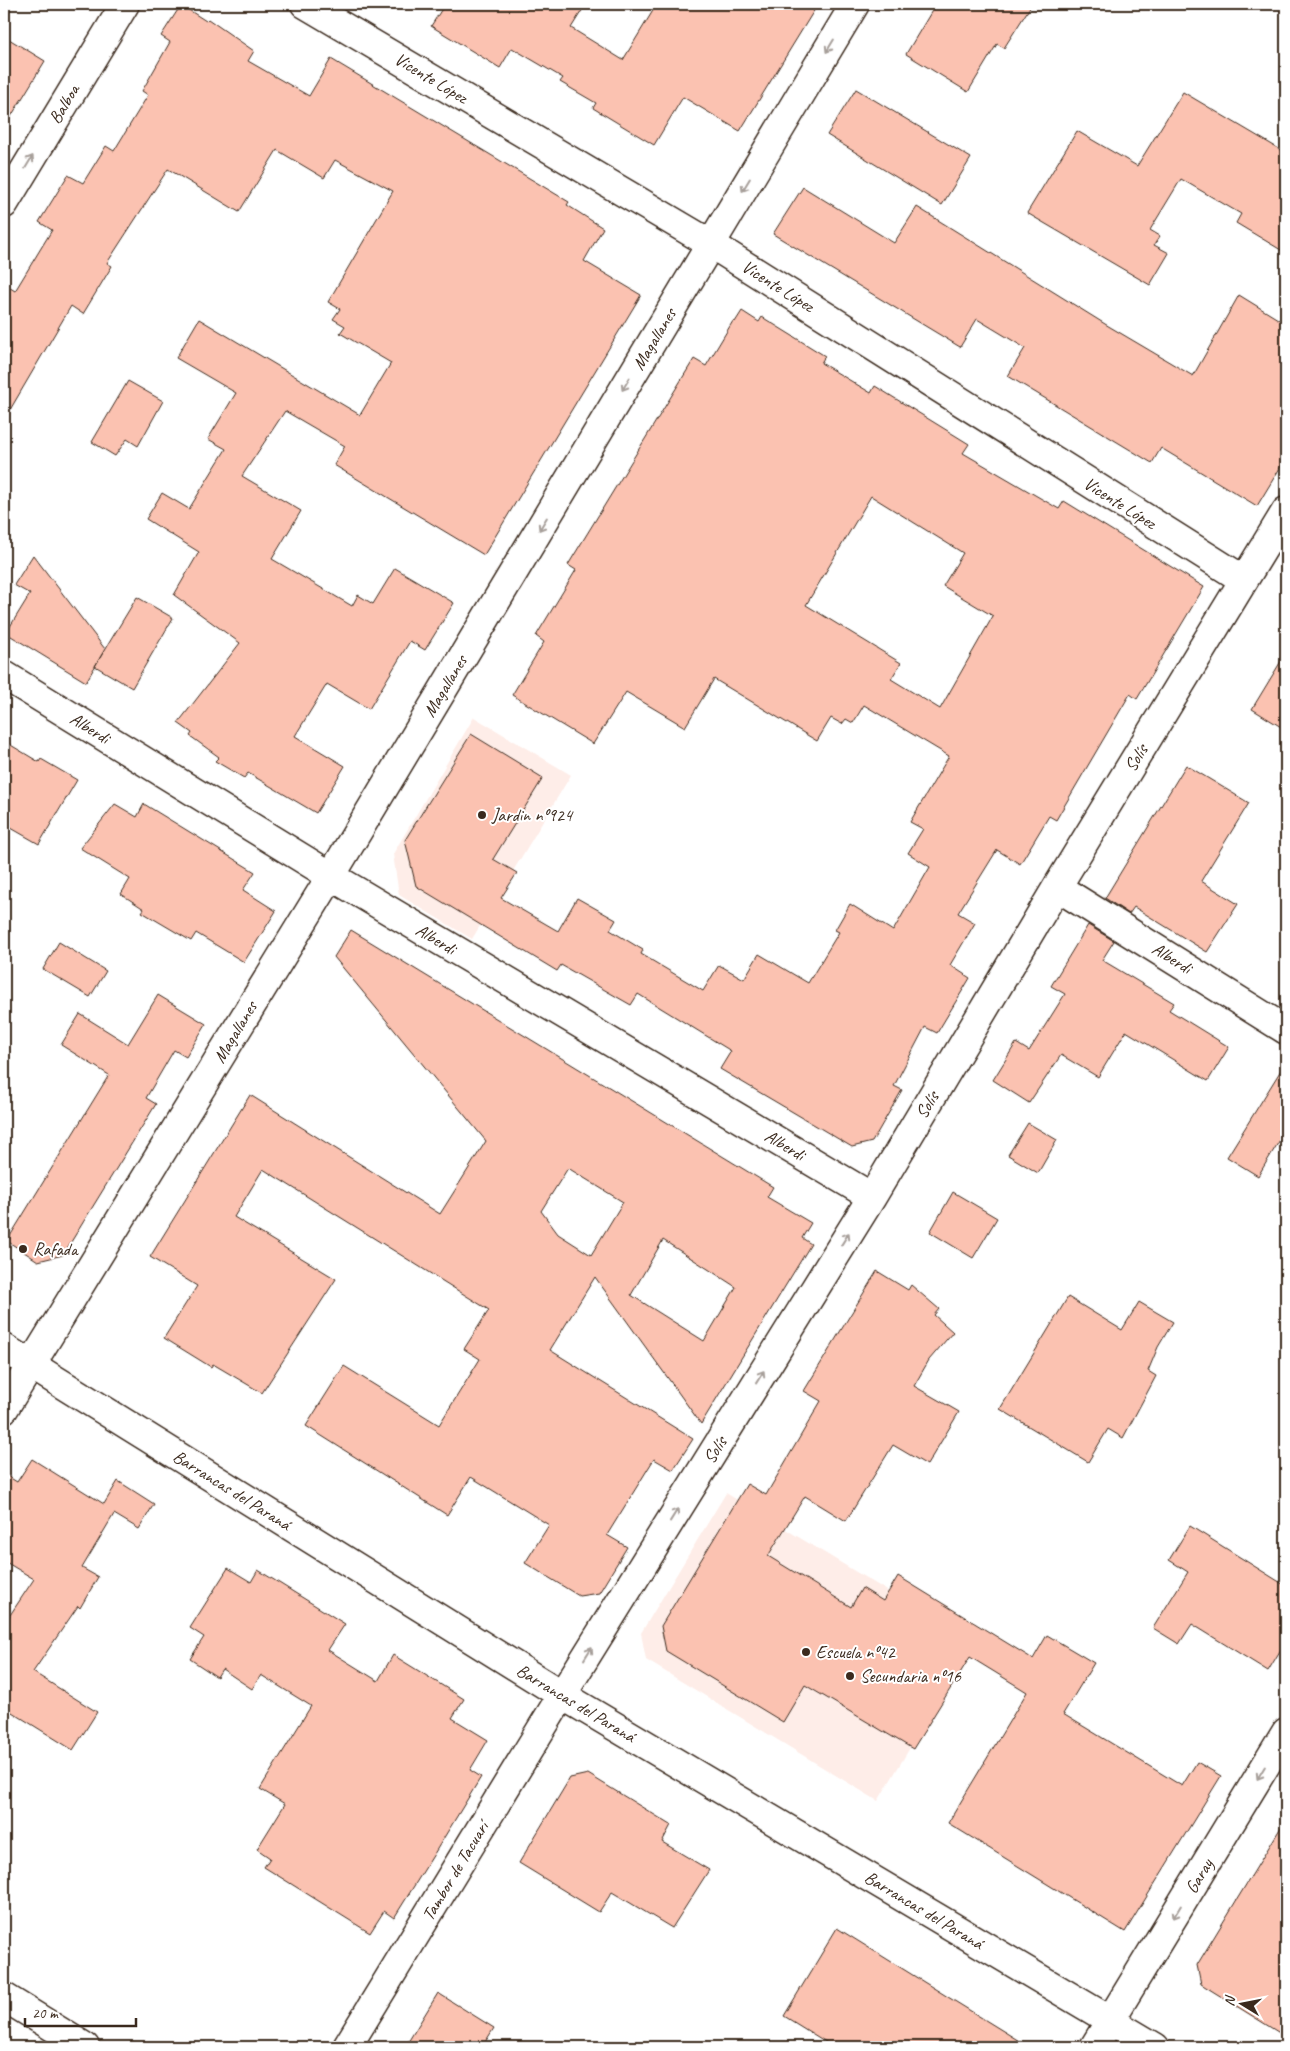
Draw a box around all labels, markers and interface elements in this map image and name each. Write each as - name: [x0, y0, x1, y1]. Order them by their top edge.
- one-way arrow: [824, 38, 834, 52]
- street label: Vicente López: [391, 48, 473, 109]
- street label: Balboa: [44, 79, 85, 128]
- one-way arrow: [24, 156, 34, 170]
- one-way arrow: [741, 178, 751, 192]
- street label: Vicente López: [738, 255, 820, 318]
- street label: Magallanes: [627, 303, 682, 374]
- one-way arrow: [621, 377, 631, 391]
- street label: Vicente López: [1080, 472, 1162, 535]
- one-way arrow: [537, 516, 547, 530]
- street label: Magallanes: [418, 650, 473, 721]
- street label: Alberdi: [66, 707, 116, 750]
- street label: Solís: [1119, 739, 1153, 775]
- place label: Jardin nº924: [491, 804, 574, 826]
- marker: Jardin nº924: [476, 809, 488, 821]
- street label: Alberdi: [412, 919, 462, 961]
- street label: Alberdi: [1148, 937, 1198, 980]
- street label: Magallanes: [208, 996, 263, 1067]
- street label: Solís: [910, 1086, 944, 1122]
- street label: Alberdi: [761, 1125, 811, 1167]
- one-way arrow: [841, 1233, 851, 1247]
- place label: Rafada: [33, 1238, 79, 1260]
- marker: Rafada: [17, 1243, 29, 1255]
- one-way arrow: [755, 1371, 765, 1385]
- street label: Solís: [698, 1431, 733, 1467]
- street label: Barrancas del Paraná: [169, 1445, 297, 1536]
- one-way arrow: [669, 1509, 679, 1523]
- place label: Escuela nº42: [816, 1641, 897, 1663]
- marker: Escuela nº42: [800, 1646, 812, 1658]
- one-way arrow: [583, 1647, 593, 1661]
- street label: Barrancas del Paraná: [513, 1659, 641, 1748]
- place label: Secundaria nº16: [860, 1665, 962, 1687]
- marker: Secundaria nº16: [844, 1670, 856, 1682]
- one-way arrow: [1256, 1766, 1266, 1780]
- street label: Tambor de Tacuarí: [417, 1814, 495, 1924]
- street label: Garay: [1180, 1853, 1219, 1897]
- street label: Barrancas del Paraná: [861, 1866, 989, 1955]
- one-way arrow: [1171, 1905, 1181, 1919]
- north arrow: [1218, 1978, 1268, 2028]
- text: N: [1221, 1994, 1239, 2008]
- scale bar: [25, 1996, 136, 2028]
- text: 20 m: [32, 2004, 59, 2023]

